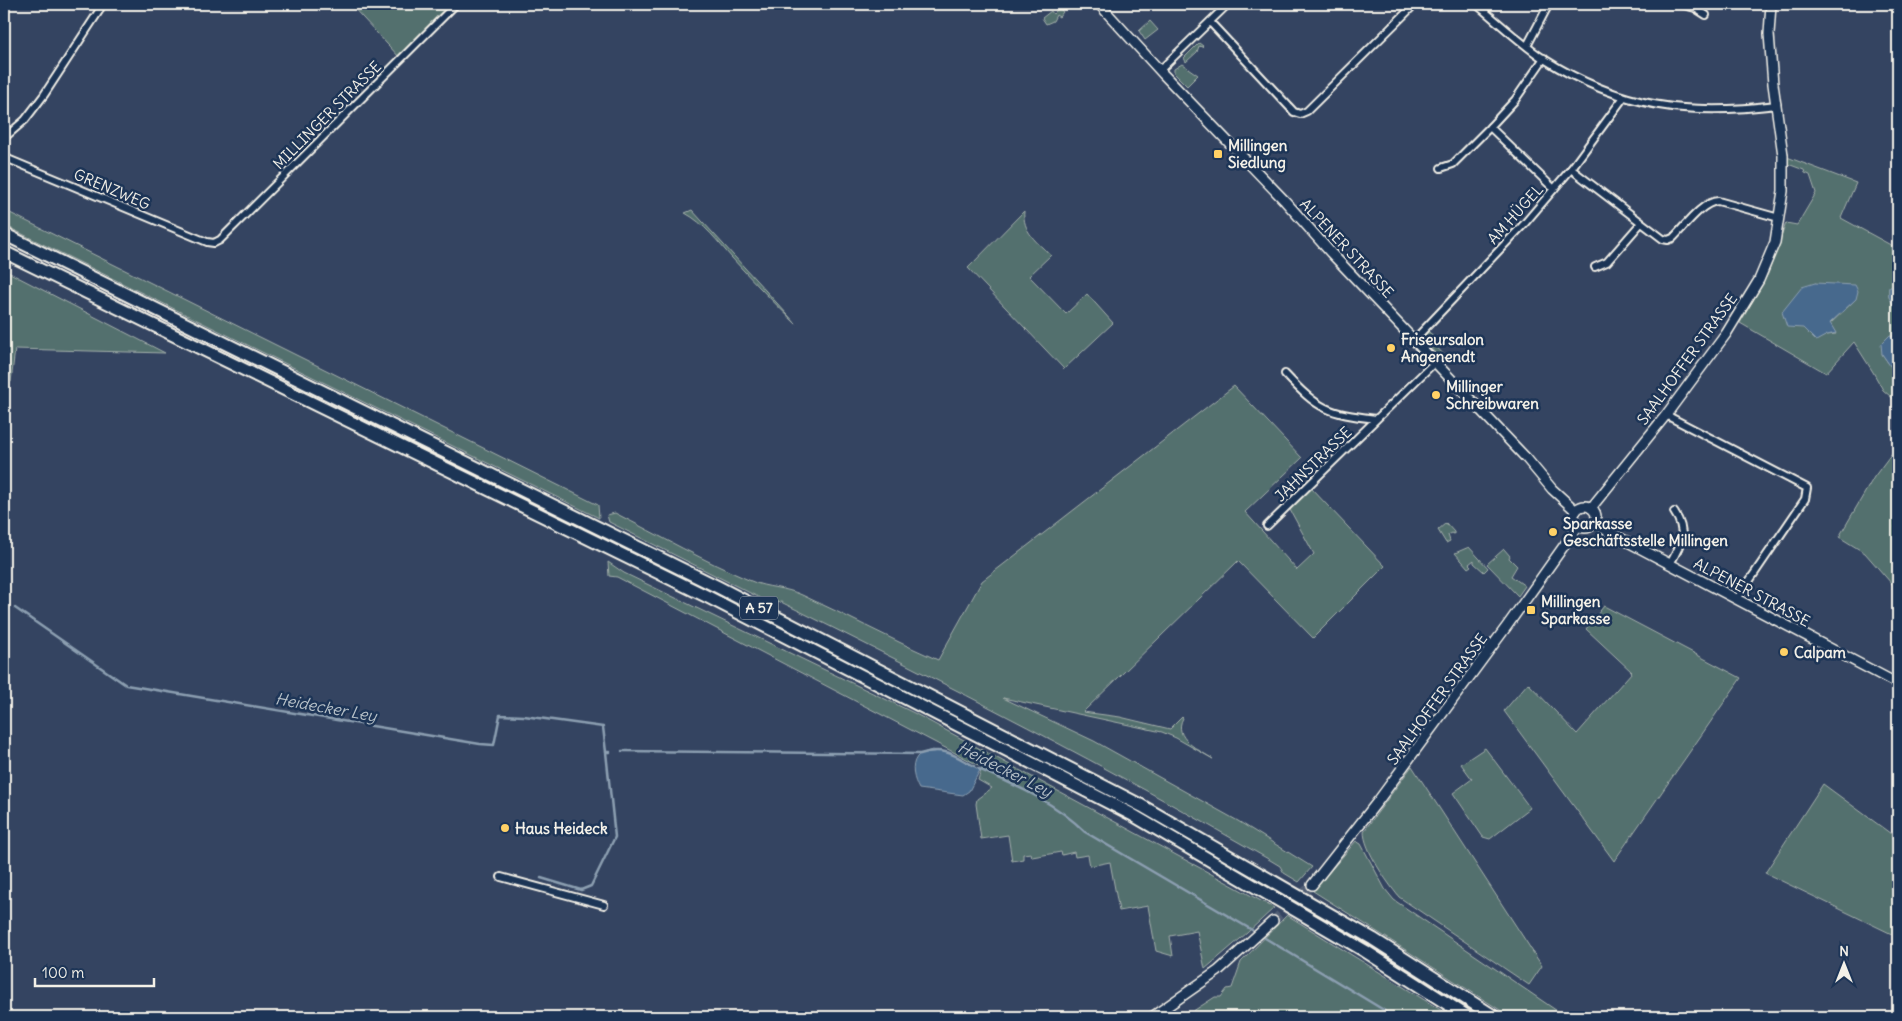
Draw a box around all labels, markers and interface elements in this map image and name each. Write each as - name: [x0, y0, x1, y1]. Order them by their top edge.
- street label: MILLINGER STRASSE: [269, 57, 385, 173]
- place label: Millingen Siedlung: [1228, 136, 1288, 173]
- marker: Millingen Siedlung: [1212, 148, 1224, 160]
- street label: GRENZWEG: [71, 164, 153, 214]
- street label: AM HÜGEL: [1483, 180, 1547, 248]
- street label: ALPENER STRASSE: [1296, 194, 1398, 302]
- street label: SAALHOFFER STRASSE: [1633, 289, 1741, 428]
- place label: Friseursalon Angenendt: [1401, 330, 1484, 367]
- marker: Friseursalon Angenendt: [1385, 342, 1397, 354]
- place label: Millinger Schreibwaren: [1446, 377, 1539, 413]
- marker: Millinger Schreibwaren: [1430, 389, 1442, 401]
- street label: JAHNSTRASSE: [1271, 423, 1355, 505]
- place label: Sparkasse Geschäftsstelle Millingen: [1563, 514, 1728, 551]
- marker: Sparkasse Geschäftsstelle Millingen: [1547, 526, 1559, 538]
- street label: ALPENER STRASSE: [1691, 553, 1813, 631]
- place label: Millingen Sparkasse: [1541, 592, 1610, 629]
- road number: A 57: [740, 596, 778, 620]
- marker: Millingen Sparkasse: [1525, 604, 1537, 616]
- street label: SAALHOFFER STRASSE: [1383, 629, 1491, 768]
- place label: Calpam: [1794, 643, 1846, 663]
- marker: Calpam: [1778, 646, 1790, 658]
- water label: Heidecker Ley: [274, 688, 380, 726]
- water label: Heidecker Ley: [955, 737, 1057, 802]
- place label: Haus Heideck: [515, 819, 608, 838]
- marker: Haus Heideck: [499, 822, 511, 834]
- north arrow: [1820, 938, 1870, 988]
- text: N: [1839, 942, 1849, 960]
- scale bar: [35, 956, 154, 988]
- text: 100 m: [42, 963, 84, 982]

